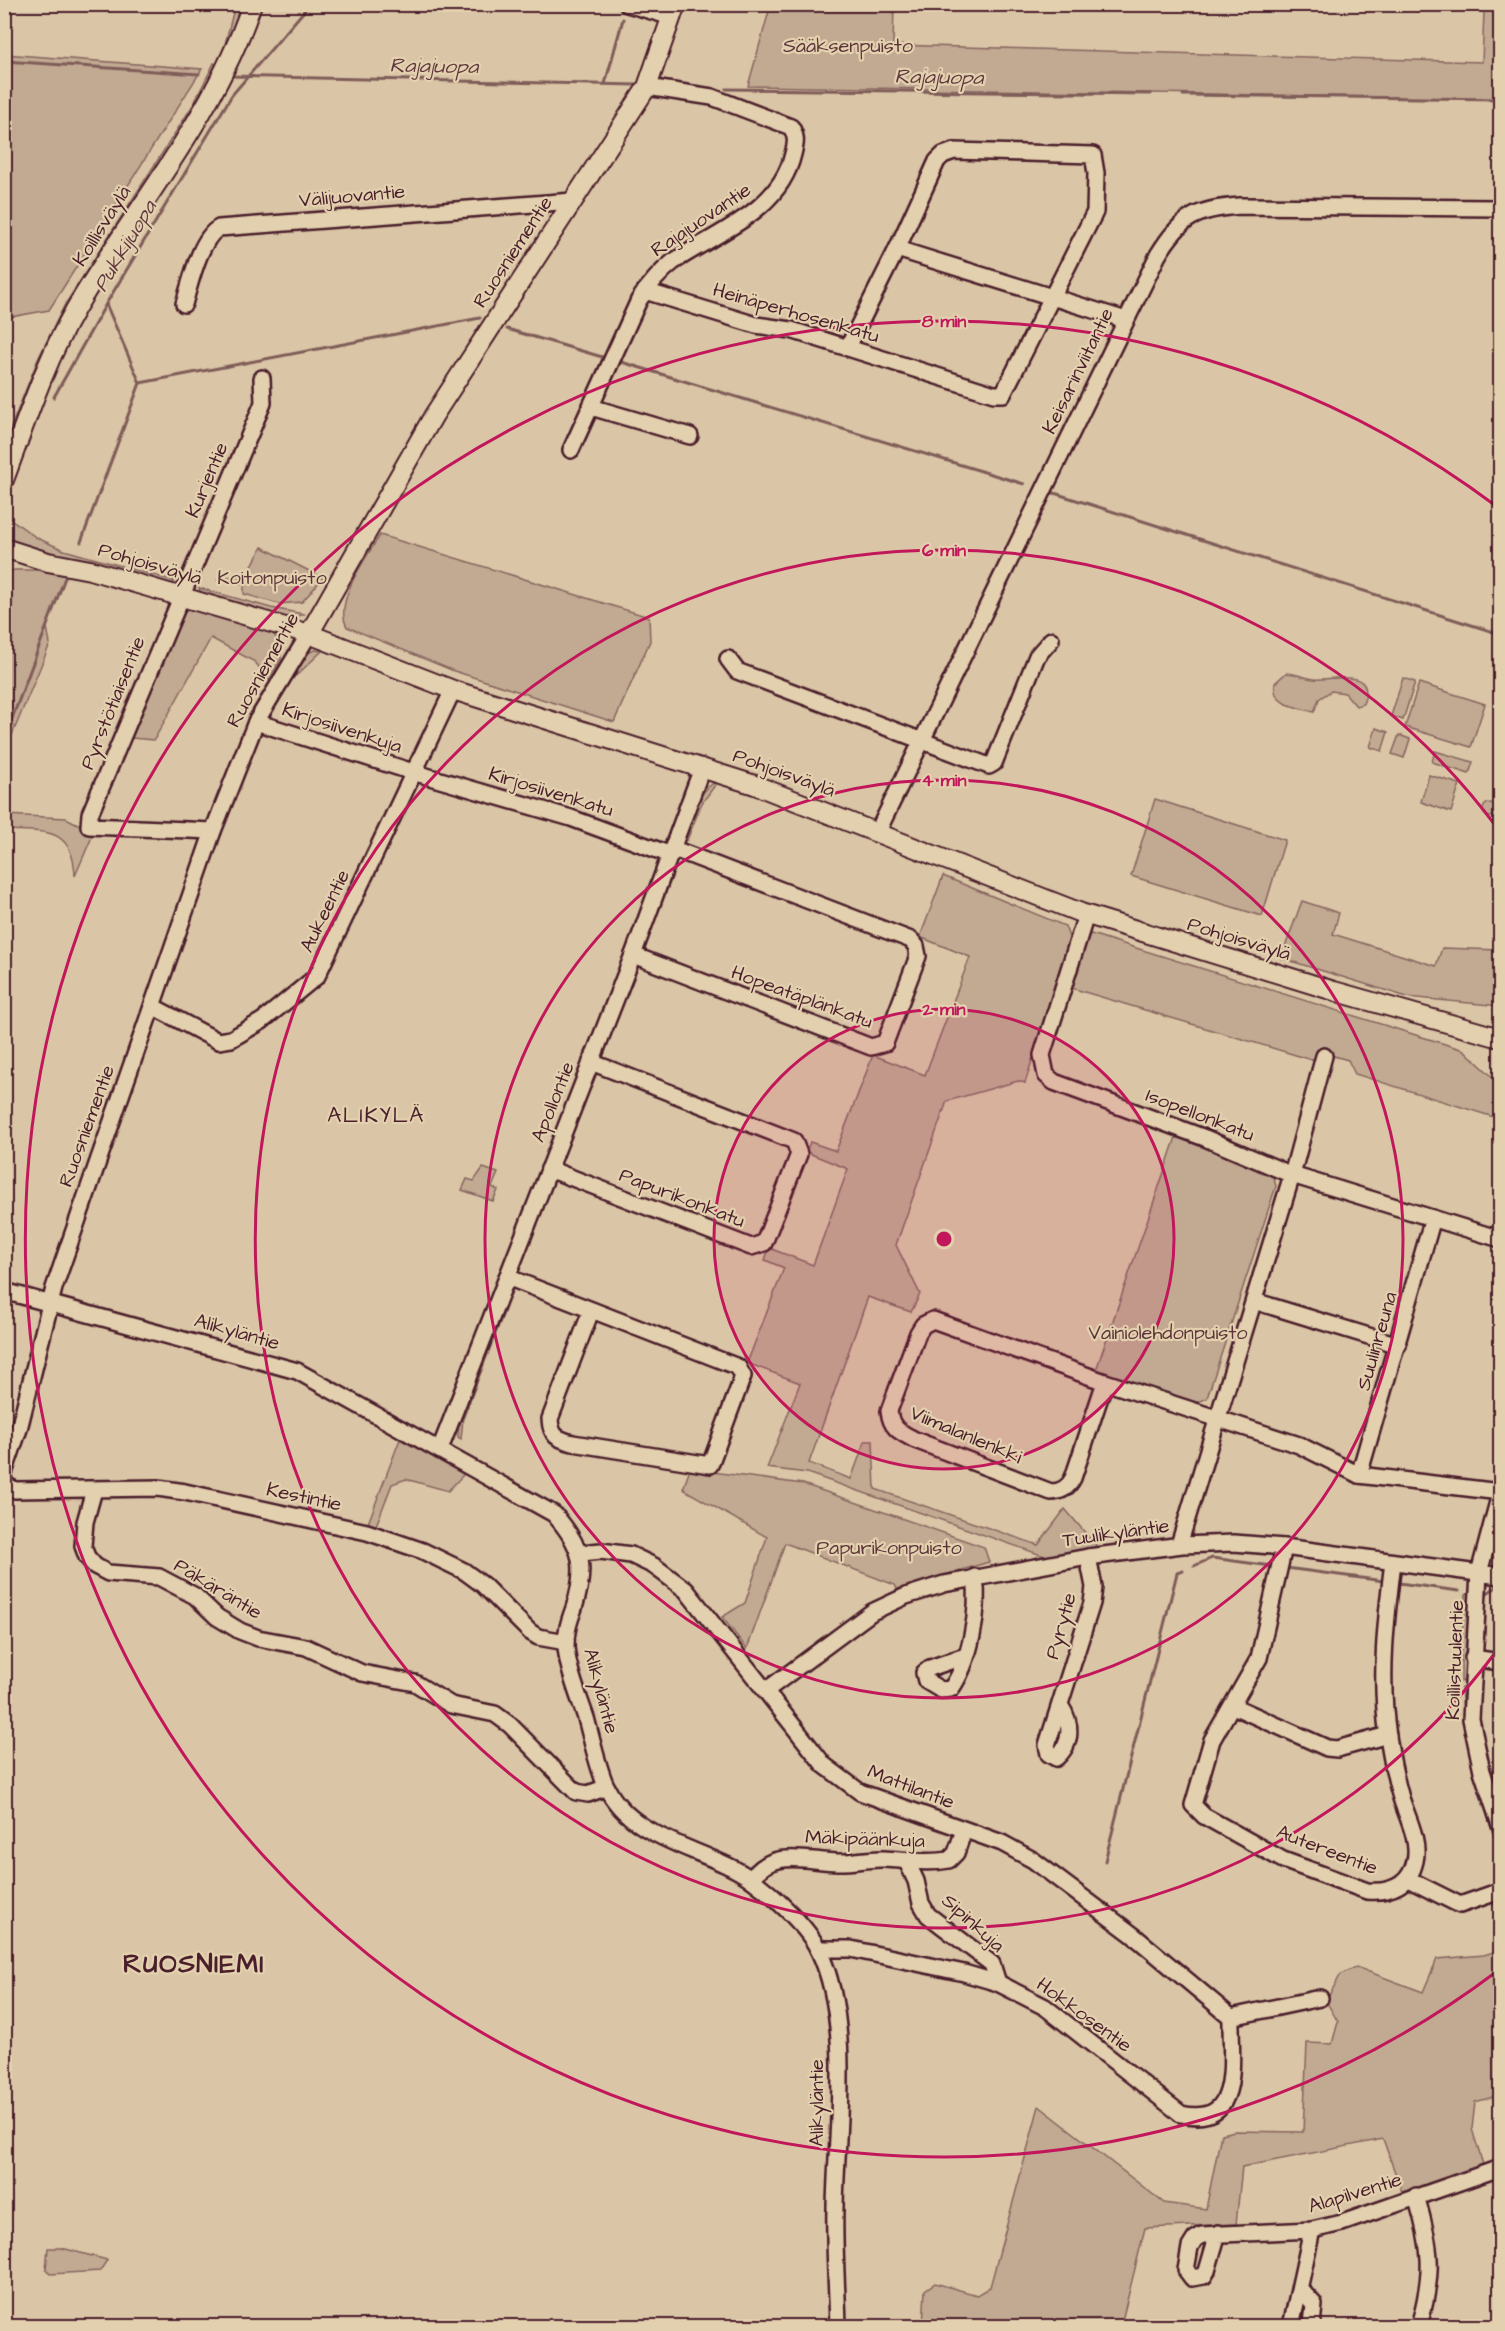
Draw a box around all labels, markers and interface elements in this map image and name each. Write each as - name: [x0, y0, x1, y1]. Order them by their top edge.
- park label: Sääksenpuisto: [783, 32, 913, 60]
- water label: Rajajuopa: [389, 51, 480, 81]
- water label: Rajajuopa: [894, 62, 985, 92]
- street label: Rajajuovantie: [645, 176, 757, 264]
- street label: Välijuovantie: [298, 177, 406, 215]
- street label: Koillisväylä: [66, 180, 139, 272]
- street label: Ruosniementie: [466, 191, 560, 313]
- water label: Pukkijuopa: [86, 194, 164, 297]
- street label: Heinäperhosenkatu: [710, 276, 882, 350]
- street label: Keisarinviitantie: [1035, 303, 1121, 439]
- text: 8 min: [922, 309, 966, 334]
- street label: Kurjentie: [179, 438, 236, 522]
- street label: Pohjoisväylä: [95, 536, 205, 593]
- text: 6 min: [922, 538, 966, 563]
- park label: Koitonpuisto: [217, 564, 327, 592]
- street label: Ruosniementie: [220, 607, 306, 733]
- street label: Pyrstötiaisentie: [74, 632, 153, 774]
- street label: Kirjosiivenkuja: [279, 695, 405, 761]
- street label: Pohjoisväylä: [729, 742, 839, 805]
- street label: Kirjosiivenkatu: [485, 760, 617, 824]
- text: 4 min: [921, 768, 967, 793]
- street label: Aukeentie: [293, 865, 357, 957]
- street label: Pohjoisväylä: [1184, 910, 1294, 969]
- street label: Hopeatäplänkatu: [727, 958, 877, 1036]
- text: 2 min: [921, 997, 966, 1022]
- street label: Apollontie: [524, 1057, 582, 1146]
- street label: Ruosniementie: [52, 1061, 122, 1191]
- street label: Isopellonkatu: [1142, 1081, 1258, 1149]
- district label: ALIKYLÄ: [327, 1100, 425, 1131]
- street label: Papurikonkatu: [615, 1161, 749, 1235]
- centre of rings: [934, 1229, 954, 1249]
- street label: Suulinreuna: [1350, 1288, 1404, 1394]
- street label: Alikyläntie: [191, 1306, 283, 1359]
- park label: Vainiolehdonpuisto: [1088, 1319, 1248, 1347]
- street label: Viimalanlenkki: [906, 1399, 1026, 1471]
- street label: Kestintie: [264, 1475, 344, 1519]
- street label: Tuulikyläntie: [1061, 1512, 1171, 1555]
- park label: Papurikonpuisto: [816, 1534, 962, 1562]
- street label: Päkäräntie: [169, 1552, 268, 1626]
- street label: Pyrytie: [1038, 1589, 1085, 1663]
- street label: Koillistuulentie: [1439, 1599, 1471, 1720]
- street label: Alikyläntie: [575, 1645, 626, 1737]
- street label: Mattilantie: [863, 1758, 959, 1816]
- street label: Autereentie: [1272, 1818, 1382, 1882]
- street label: Mäkipäänkuja: [805, 1823, 925, 1855]
- street label: Sipinkuja: [935, 1887, 1011, 1959]
- district label: RUOSNIEMI: [123, 1946, 265, 1982]
- street label: Hokkosentie: [1030, 1971, 1138, 2059]
- street label: Alikyläntie: [803, 2059, 832, 2147]
- street label: Alapilventie: [1305, 2165, 1405, 2221]

